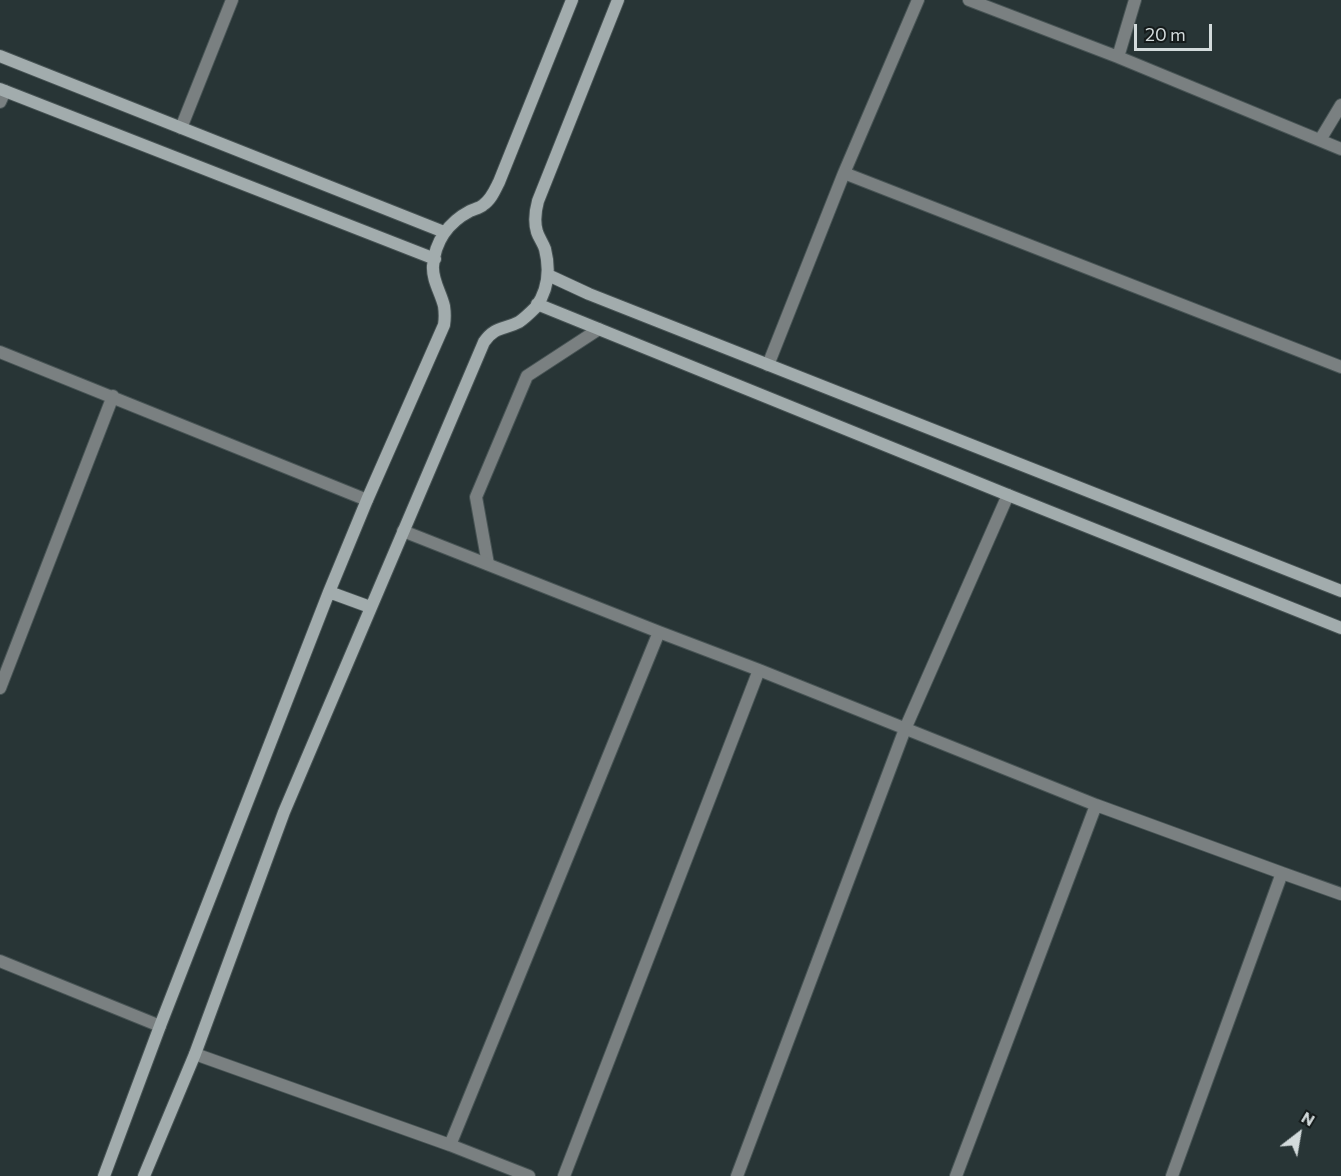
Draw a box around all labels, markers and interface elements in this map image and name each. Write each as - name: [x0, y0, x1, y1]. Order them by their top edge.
- scale bar: [1137, 12, 1215, 50]
- text: 20 m: [1145, 23, 1186, 45]
- north arrow: [1269, 1104, 1329, 1164]
- text: N: [1298, 1107, 1319, 1129]

